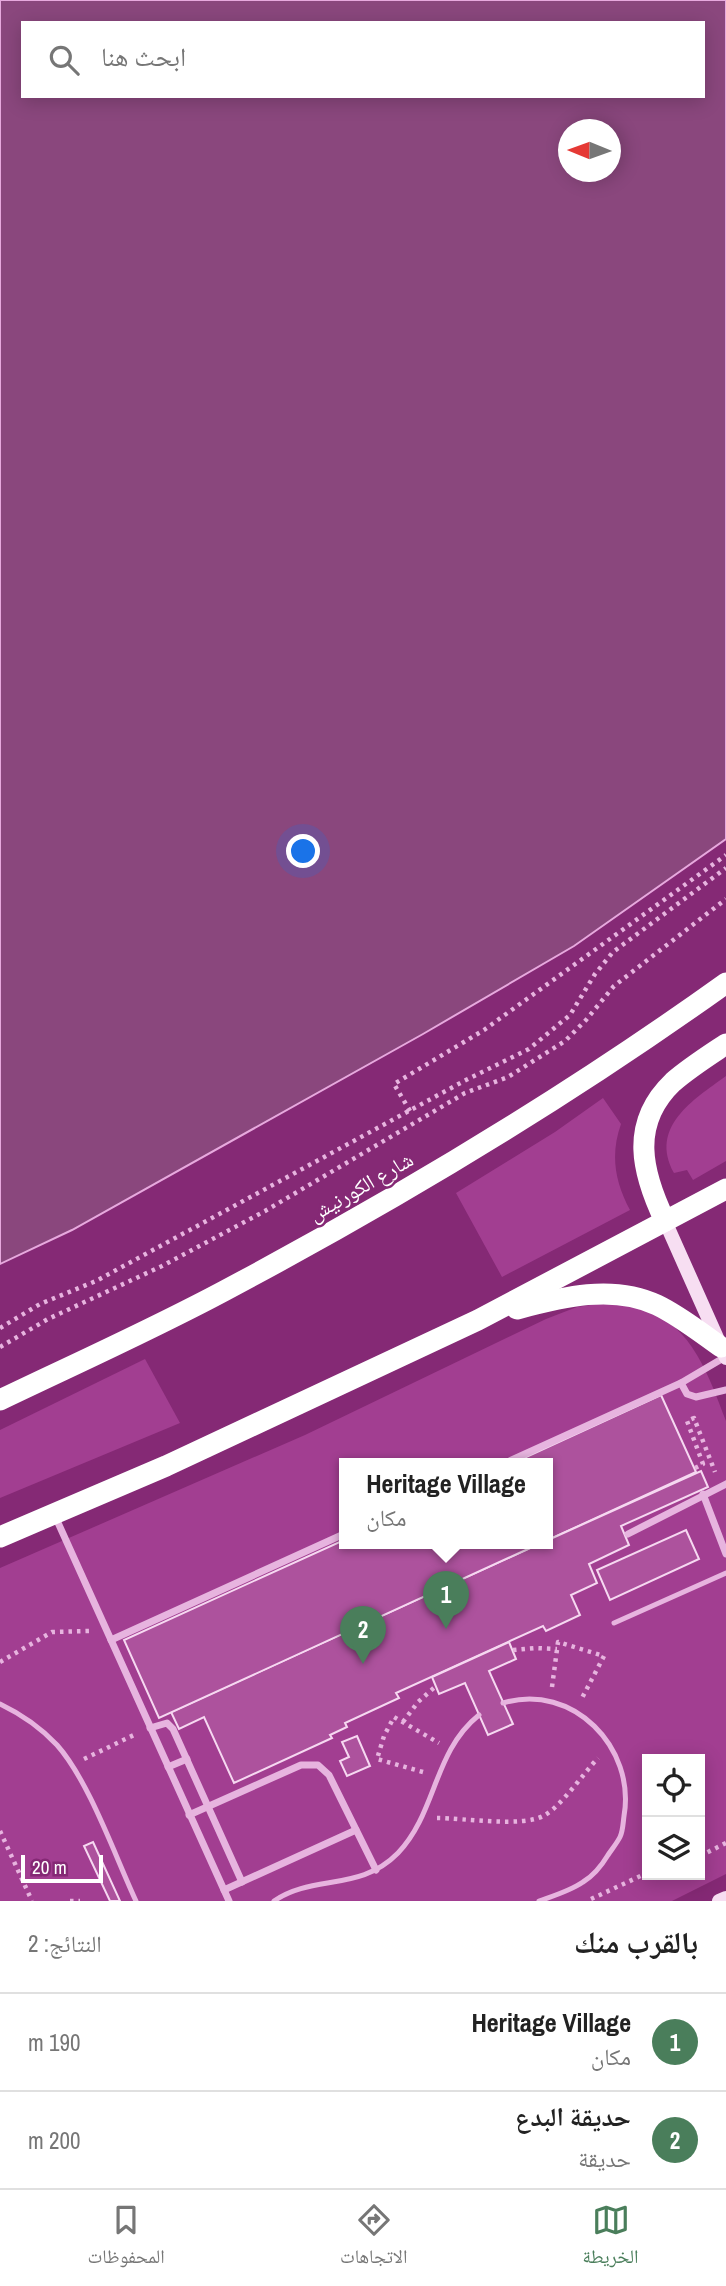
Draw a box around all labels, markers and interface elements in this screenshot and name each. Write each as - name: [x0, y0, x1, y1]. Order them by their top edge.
- search box: [21, 21, 705, 98]
- text: ابحث هنا: [101, 39, 186, 74]
- icon: search: [45, 41, 83, 79]
- north arrow: [558, 119, 621, 182]
- your location: [286, 834, 320, 868]
- street label: شارع الكورنيش: [303, 1145, 418, 1228]
- popup: [339, 1458, 553, 1549]
- text: Heritage Village: [366, 1466, 526, 1501]
- text: مكان: [366, 1502, 407, 1533]
- pin: 1: [423, 1571, 469, 1629]
- pin: 2: [340, 1606, 386, 1664]
- map controls: [642, 1754, 705, 1880]
- button: locate: [642, 1754, 705, 1817]
- button: layers: [642, 1817, 705, 1880]
- scale bar: [21, 1852, 103, 1884]
- text: 20 m: [32, 1854, 67, 1880]
- text: بالقرب منك: [574, 1922, 698, 1962]
- text: النتائج: 2: [28, 1928, 102, 1959]
- text: Heritage Village: [471, 2005, 631, 2040]
- text: 190 m: [28, 2027, 80, 2058]
- text: 1: [670, 2027, 680, 2058]
- text: مكان: [591, 2041, 631, 2072]
- text: حديقة البدع: [515, 2099, 631, 2134]
- text: 200 m: [28, 2125, 80, 2156]
- text: 2: [670, 2125, 680, 2156]
- text: حديقة: [578, 2143, 631, 2174]
- tab: المحفوظات: [88, 2201, 165, 2275]
- tab: الاتجاهات: [340, 2201, 407, 2275]
- tab: الخريطة: [583, 2201, 638, 2275]

